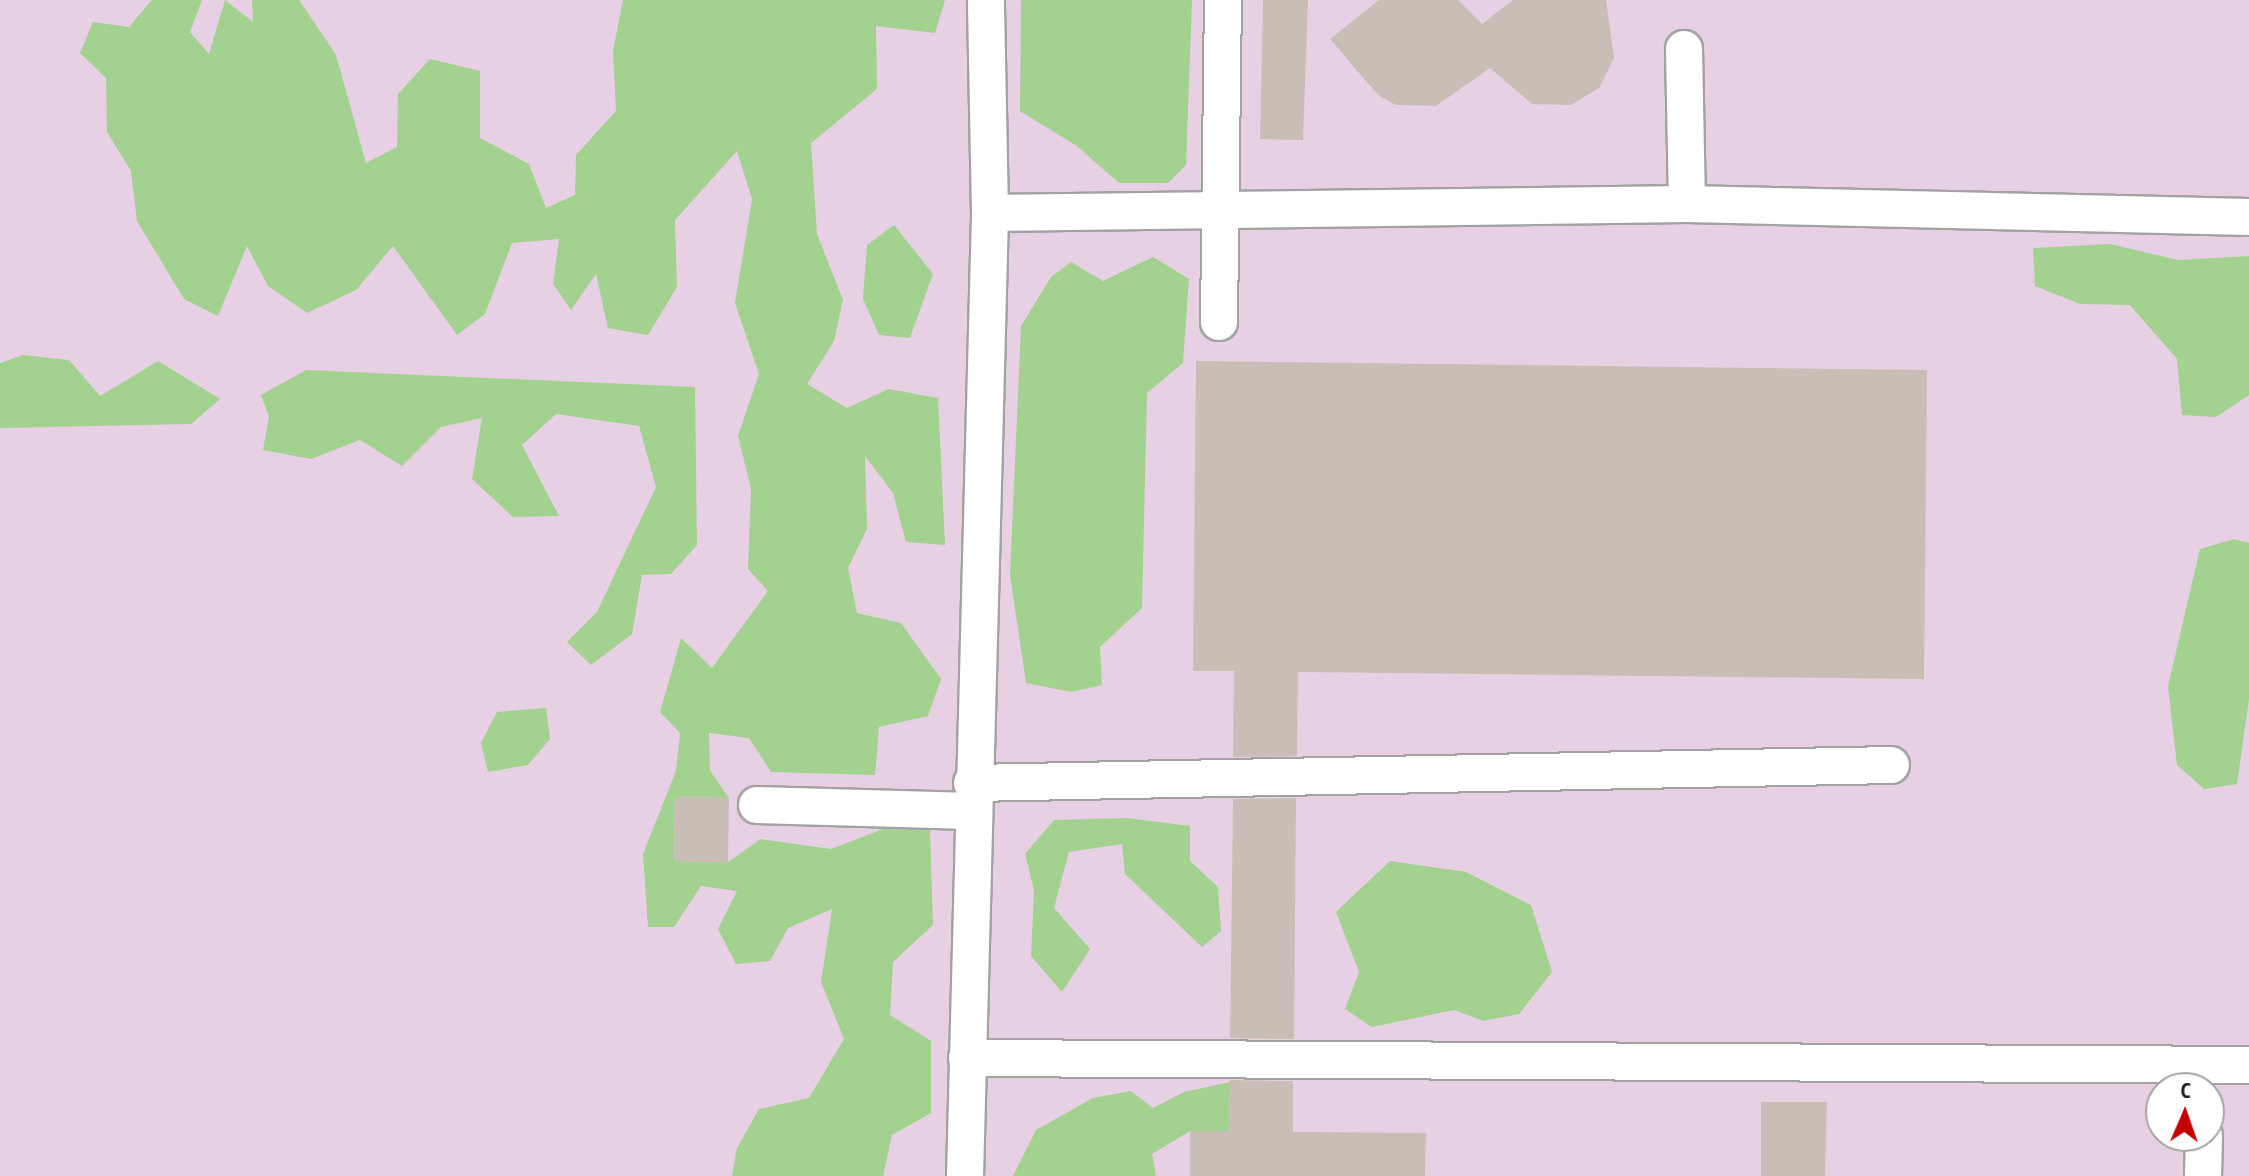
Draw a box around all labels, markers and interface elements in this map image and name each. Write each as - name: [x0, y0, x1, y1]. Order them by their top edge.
- north arrow: [2145, 1072, 2225, 1152]
- text: С: [2180, 1076, 2191, 1104]

